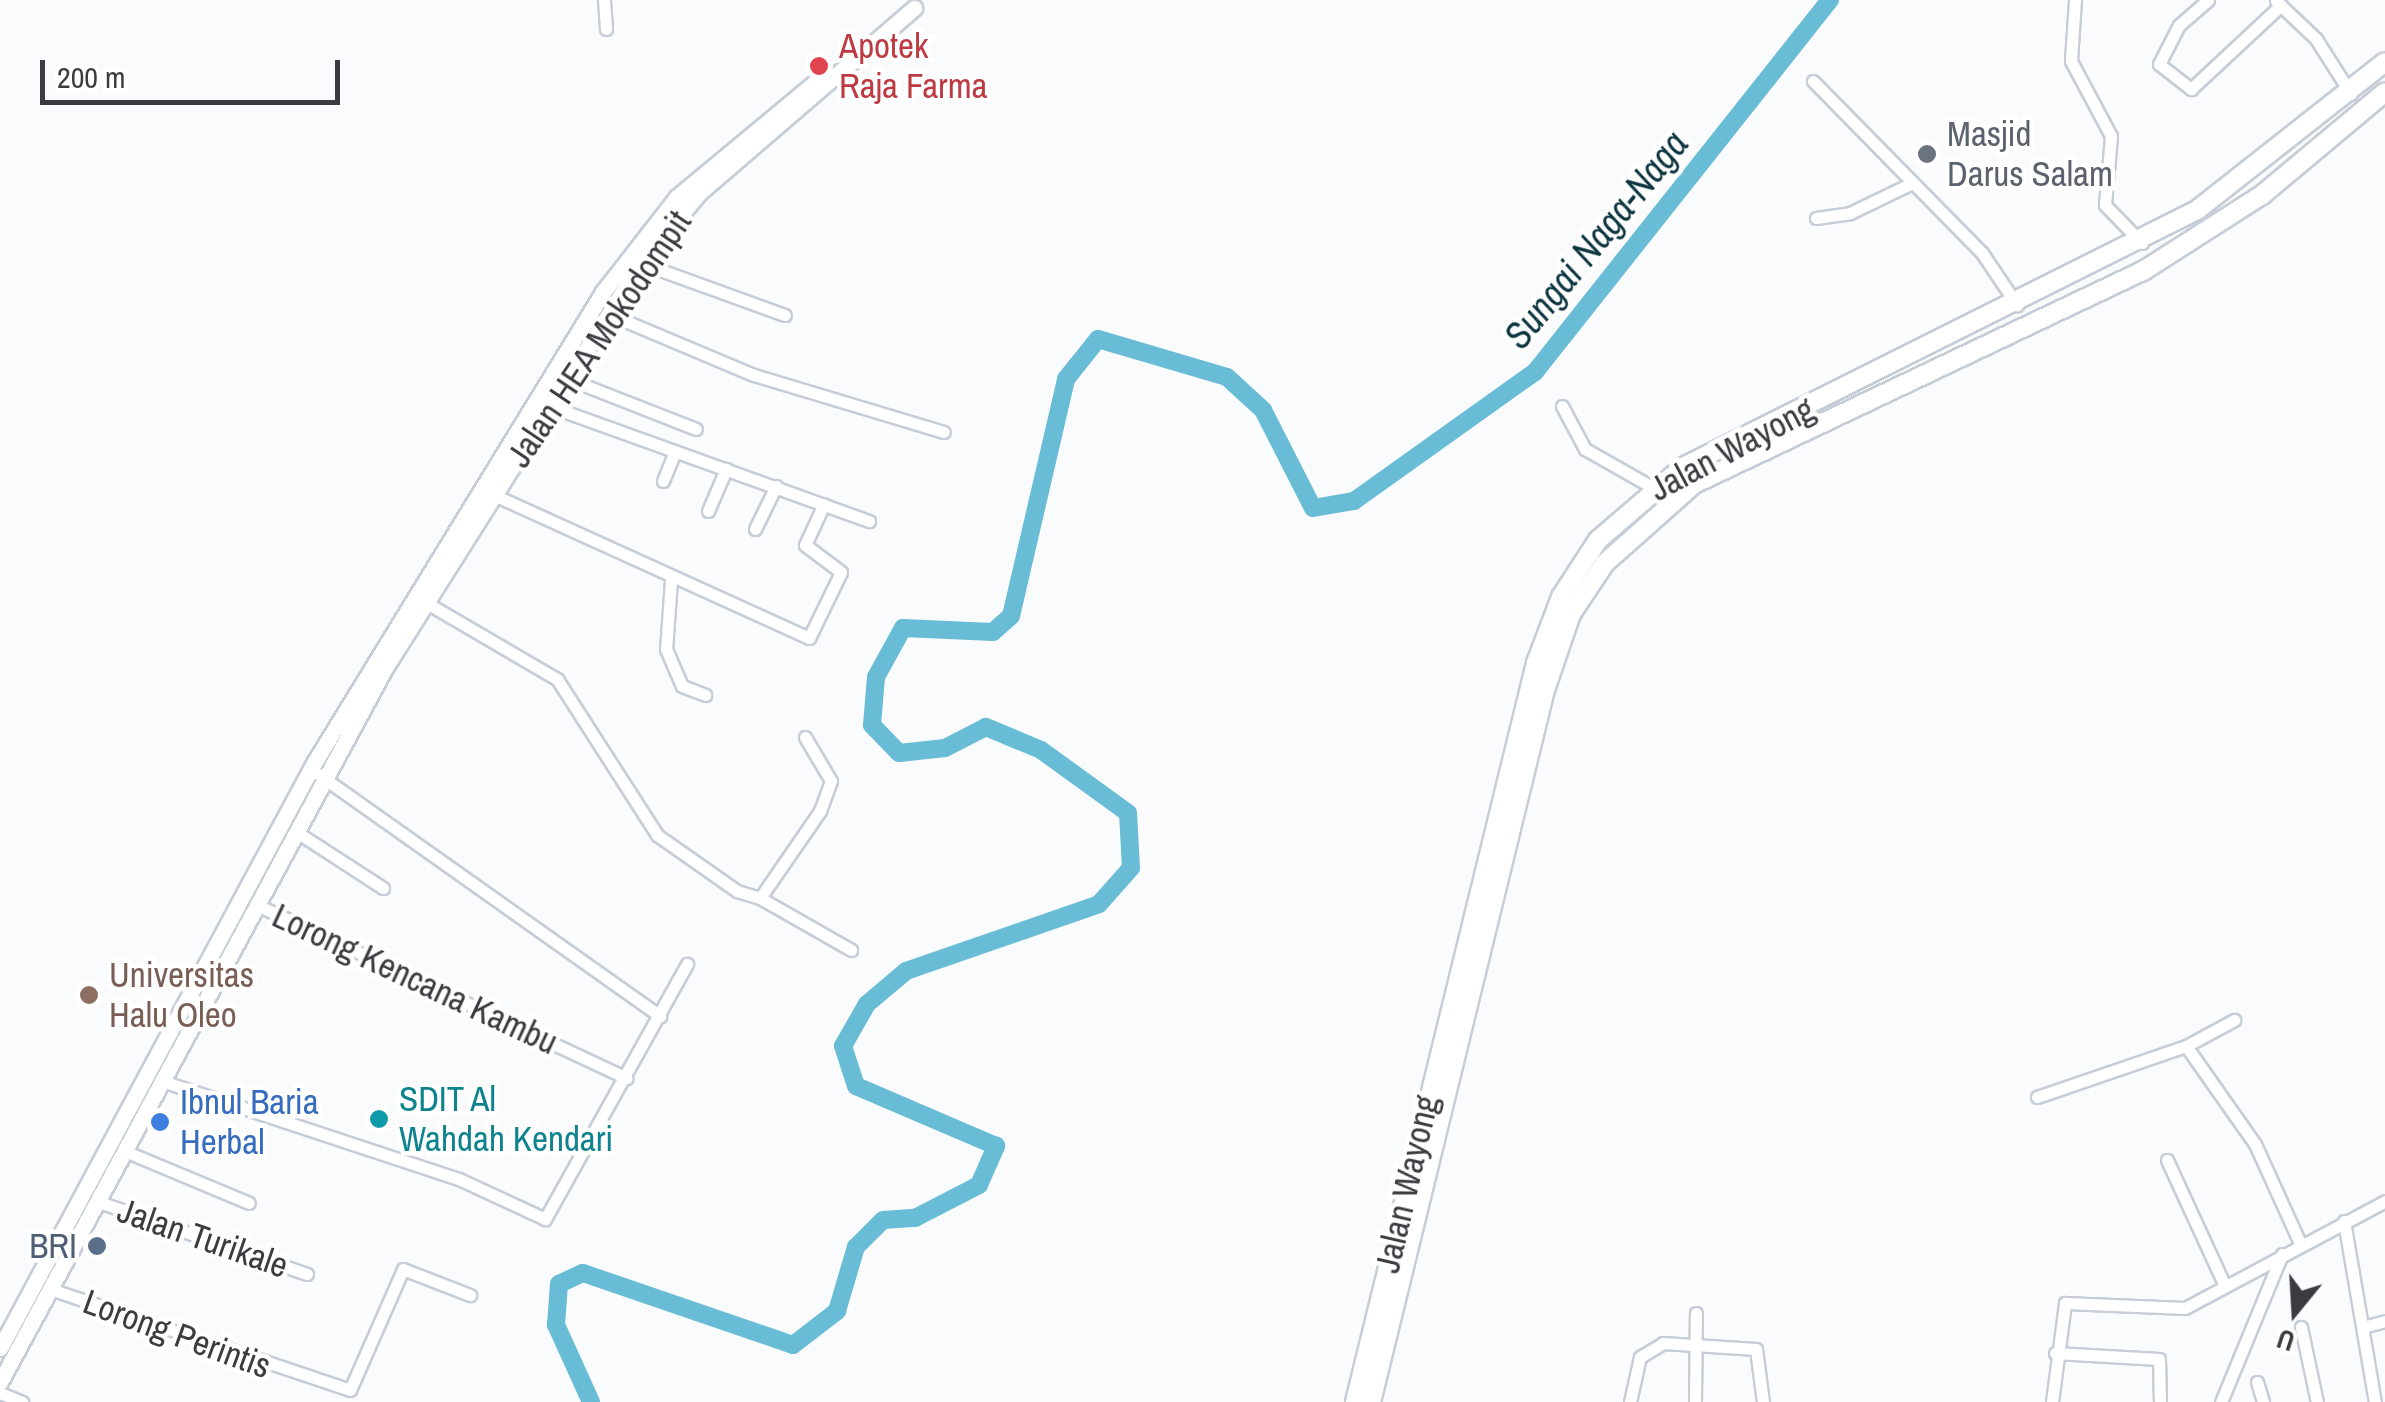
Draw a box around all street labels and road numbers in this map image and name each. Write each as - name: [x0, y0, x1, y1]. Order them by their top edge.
- street label: Jalan HEA Mokodompit: [497, 202, 701, 476]
- street label: Jalan Wayong: [1642, 388, 1822, 510]
- street label: Lorong Kencana Kambu: [266, 895, 564, 1063]
- street label: Jalan Wayong: [1366, 1091, 1448, 1277]
- street label: Jalan Turikale: [112, 1189, 294, 1287]
- street label: Lorong Perintis: [78, 1281, 276, 1387]

